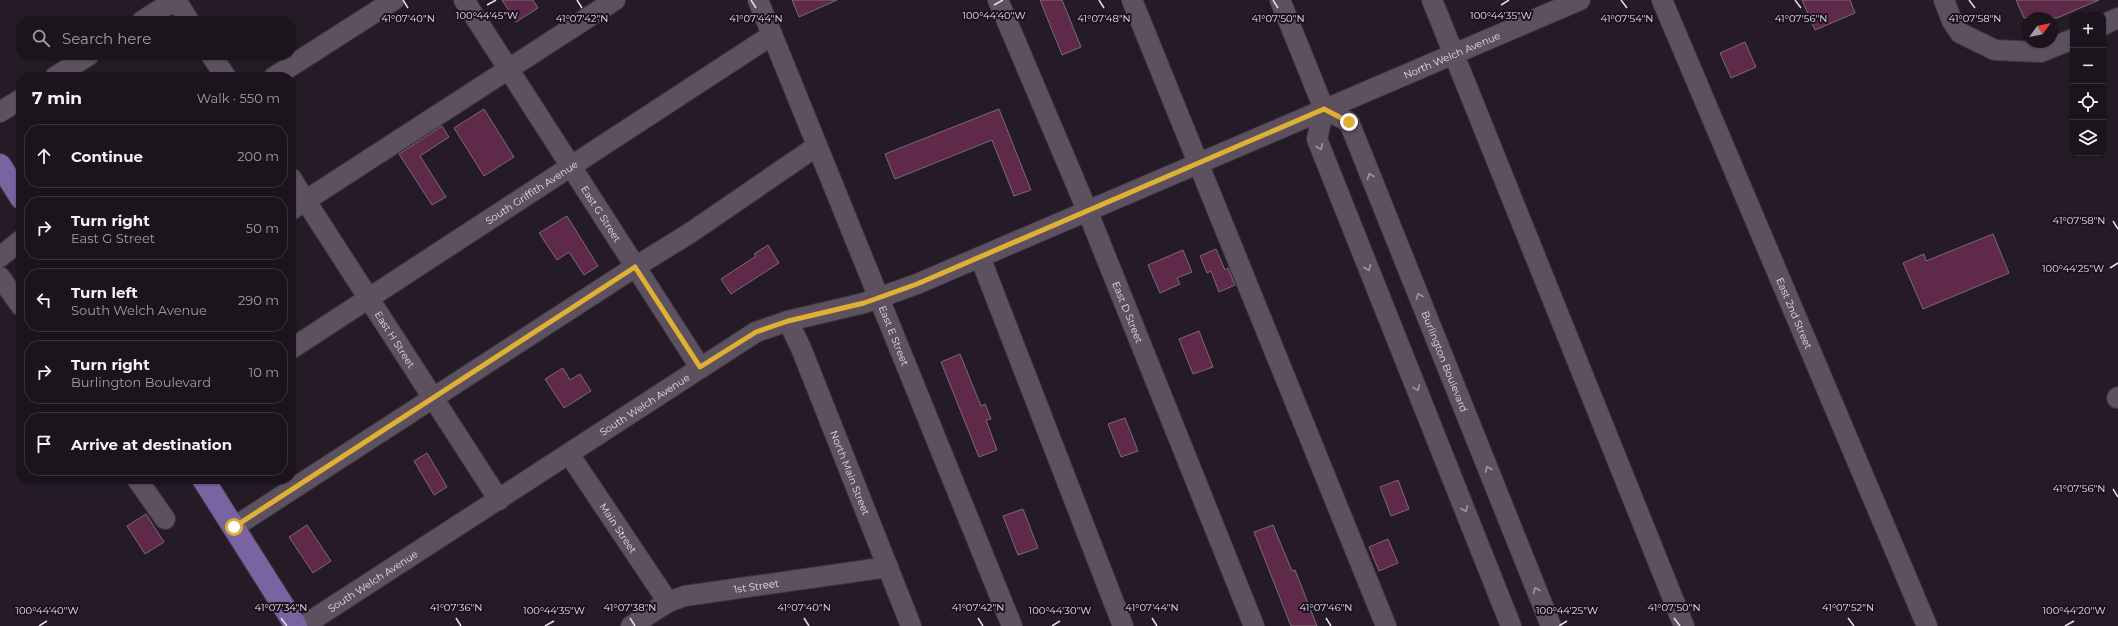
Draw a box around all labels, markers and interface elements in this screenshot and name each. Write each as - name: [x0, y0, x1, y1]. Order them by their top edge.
- text: 100°44'45"W: [456, 9, 518, 22]
- text: 100°44'40"W: [962, 9, 1026, 22]
- text: 100°44'35"W: [1470, 9, 1532, 22]
- text: 41°07'40"N: [381, 12, 435, 25]
- text: 41°07'42"N: [556, 12, 608, 25]
- text: 41°07'44"N: [729, 12, 783, 25]
- text: 41°07'48"N: [1077, 12, 1131, 25]
- text: 41°07'50"N: [1251, 12, 1305, 25]
- text: 41°07'54"N: [1601, 12, 1653, 25]
- text: 41°07'56"N: [1775, 12, 1827, 25]
- text: 41°07'58"N: [1949, 12, 2001, 25]
- north arrow: [2022, 12, 2058, 48]
- map controls: [2070, 12, 2106, 156]
- button: +: [2070, 12, 2106, 48]
- search box: [16, 16, 296, 60]
- icon: search: [30, 27, 52, 49]
- street label: North Welch Avenue: [1401, 28, 1502, 81]
- text: Search here: [62, 29, 151, 48]
- button: −: [2070, 48, 2106, 84]
- button: locate: [2070, 84, 2106, 120]
- text: 7 min: [32, 88, 82, 108]
- text: Walk · 550 m: [197, 90, 280, 106]
- route end: [1340, 113, 1358, 131]
- button: layers: [2070, 120, 2106, 156]
- one-way arrow: [1316, 143, 1324, 150]
- icon: ahead: [33, 145, 55, 167]
- text: Continue: [71, 147, 143, 166]
- text: 200 m: [237, 148, 279, 164]
- street label: South Griffith Avenue: [483, 157, 580, 227]
- one-way arrow: [1367, 172, 1375, 179]
- street label: East G Street: [578, 183, 624, 244]
- text: Turn right: [71, 211, 150, 230]
- text: 41°07'58"N: [2053, 214, 2105, 227]
- icon: right: [33, 217, 55, 239]
- text: 50 m: [246, 220, 279, 236]
- text: East G Street: [71, 230, 155, 246]
- text: 100°44'25"W: [2042, 262, 2104, 275]
- one-way arrow: [1364, 264, 1372, 271]
- street label: East 2nd Street: [1774, 275, 1815, 351]
- street label: East D Street: [1110, 279, 1146, 345]
- text: Turn left: [71, 283, 138, 302]
- icon: left: [33, 289, 55, 311]
- text: 290 m: [238, 292, 279, 308]
- one-way arrow: [1415, 293, 1423, 300]
- text: South Welch Avenue: [71, 302, 207, 318]
- street label: East E Street: [876, 303, 912, 367]
- street label: East H Street: [372, 308, 418, 370]
- street label: Burlington Boulevard: [1419, 309, 1471, 414]
- text: Turn right: [71, 355, 150, 374]
- icon: right: [33, 361, 55, 383]
- text: 10 m: [249, 364, 279, 380]
- street label: South Welch Avenue: [597, 370, 692, 438]
- text: Burlington Boulevard: [71, 374, 211, 390]
- one-way arrow: [1412, 385, 1420, 392]
- street label: North Main Street: [828, 428, 873, 517]
- icon: arrive: [33, 433, 55, 455]
- text: Arrive at destination: [71, 435, 232, 454]
- one-way arrow: [1484, 466, 1492, 473]
- text: 41°07'56"N: [2053, 482, 2105, 495]
- street label: Main Street: [597, 500, 640, 556]
- one-way arrow: [1460, 506, 1468, 513]
- route start: [225, 518, 243, 536]
- street label: South Welch Avenue: [325, 547, 420, 615]
- street label: 1st Street: [733, 576, 780, 595]
- one-way arrow: [1533, 586, 1541, 593]
- text: 41°07'34"N: [255, 601, 307, 614]
- text: 41°07'36"N: [430, 601, 482, 614]
- text: 41°07'38"N: [603, 601, 657, 614]
- text: 41°07'40"N: [777, 601, 831, 614]
- text: 41°07'42"N: [952, 601, 1004, 614]
- text: 41°07'44"N: [1125, 601, 1179, 614]
- text: 41°07'46"N: [1299, 601, 1353, 614]
- text: 41°07'50"N: [1647, 601, 1701, 614]
- text: 41°07'52"N: [1822, 601, 1874, 614]
- text: 100°44'40"W: [15, 604, 79, 617]
- text: 100°44'35"W: [523, 604, 585, 617]
- text: 100°44'30"W: [1029, 604, 1091, 617]
- text: 100°44'25"W: [1536, 604, 1598, 617]
- text: 100°44'20"W: [2042, 604, 2106, 617]

